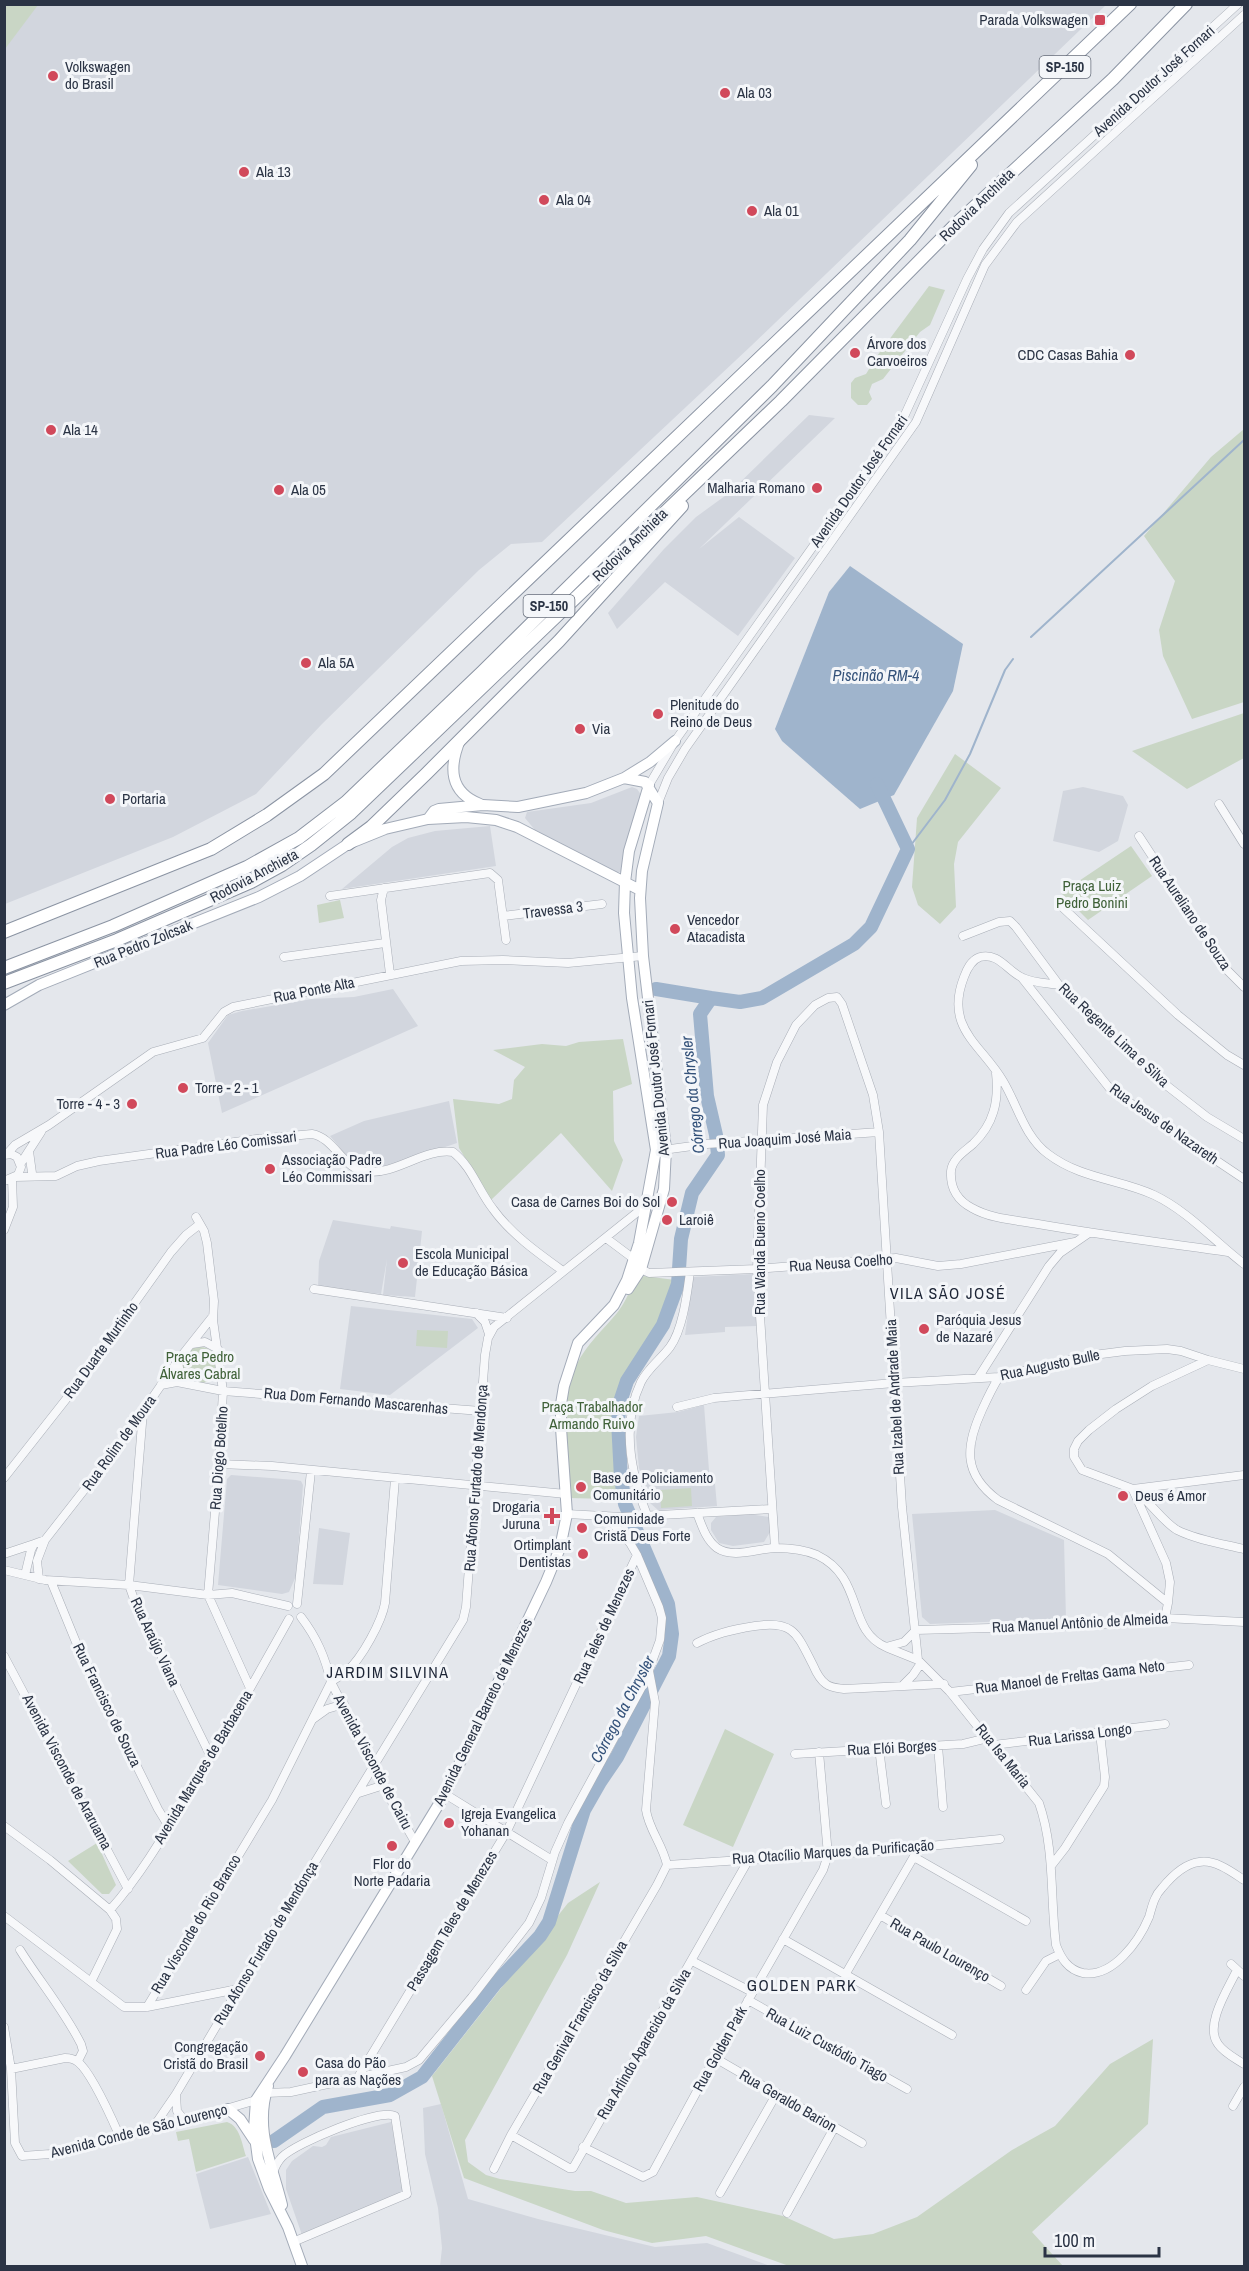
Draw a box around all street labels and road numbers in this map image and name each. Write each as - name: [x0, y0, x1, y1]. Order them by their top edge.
- street label: Avenida Doutor José Fornari: [1088, 20, 1219, 142]
- road number: SP-150: [1040, 56, 1090, 78]
- street label: Rodovia Anchieta: [934, 163, 1019, 246]
- street label: Avenida Doutor José Fornari: [804, 410, 912, 552]
- street label: Rodovia Anchieta: [587, 503, 672, 586]
- road number: SP-150: [524, 595, 574, 617]
- street label: Rodovia Anchieta: [206, 843, 302, 908]
- street label: Rua Aureliano de Souza: [1144, 852, 1236, 974]
- street label: Travessa 3: [522, 895, 584, 924]
- street label: Rua Pedro Zolcsak: [90, 914, 196, 973]
- street label: Rua Ponte Alta: [272, 971, 356, 1008]
- street label: Rua Regente Lima e Silva: [1054, 978, 1174, 1092]
- street label: Avenida Doutor José Fornari: [637, 999, 674, 1158]
- street label: Rua Jesus de Nazareth: [1106, 1078, 1223, 1169]
- street label: Rua Joaquim José Maia: [718, 1123, 852, 1154]
- street label: Rua Padre Léo Comissari: [154, 1125, 298, 1164]
- street label: Rua Wanda Bueno Coelho: [749, 1169, 770, 1315]
- street label: Rua Neusa Coelho: [788, 1248, 894, 1277]
- street label: Rua Duarte Murtinho: [58, 1297, 143, 1402]
- street label: Rua Izabel de Andrade Maia: [880, 1318, 909, 1475]
- street label: Rua Augusto Bulle: [998, 1344, 1102, 1385]
- street label: Rua Dom Fernando Mascarenhas: [263, 1382, 449, 1419]
- street label: Rua Afonso Furtado de Mendonça: [458, 1384, 493, 1572]
- street label: Rua Rolim de Moura: [77, 1391, 161, 1495]
- street label: Rua Diogo Botelho: [204, 1405, 233, 1511]
- street label: Rua Teles de Menezes: [568, 1565, 639, 1687]
- street label: Rua Araújo Viana: [126, 1594, 185, 1690]
- street label: Rua Manuel Antônio de Almeida: [991, 1607, 1169, 1638]
- street label: Avenida General Barreto de Menezes: [427, 1614, 537, 1810]
- street label: Rua Francisco de Souza: [68, 1639, 147, 1770]
- street label: Rua Manoel de Freltas Gama Neto: [974, 1654, 1166, 1699]
- street label: Avenida Marques de Barbacena: [148, 1686, 257, 1849]
- street label: Avenida Visconde de Araruama: [17, 1689, 117, 1853]
- street label: Avenida Visconde de Cairu: [328, 1690, 418, 1833]
- street label: Rua Larissa Longo: [1027, 1718, 1133, 1751]
- street label: Rua Isa Maria: [971, 1719, 1036, 1792]
- street label: Rua Elói Borges: [847, 1735, 937, 1760]
- street label: Rua Otacílio Marques da Purificação: [731, 1834, 935, 1869]
- street label: Passagem Teles de Menezes: [401, 1847, 502, 1995]
- street label: Rua Visconde do Rio Branco: [146, 1850, 246, 1997]
- street label: Rua Afonso Furtado de Mendonça: [208, 1857, 323, 2028]
- street label: Rua Paulo Lourenço: [886, 1912, 994, 1987]
- street label: Rua Genival Francisco da Silva: [527, 1936, 632, 2097]
- street label: Rua Arlindo Aparecido da Silva: [592, 1964, 695, 2123]
- street label: Rua Golden Park: [688, 2002, 752, 2095]
- street label: Rua Luiz Custódio Tiago: [763, 2002, 892, 2087]
- street label: Rua Geraldo Barion: [736, 2064, 841, 2137]
- street label: Avenida Conde de São Lourenço: [47, 2098, 230, 2163]

